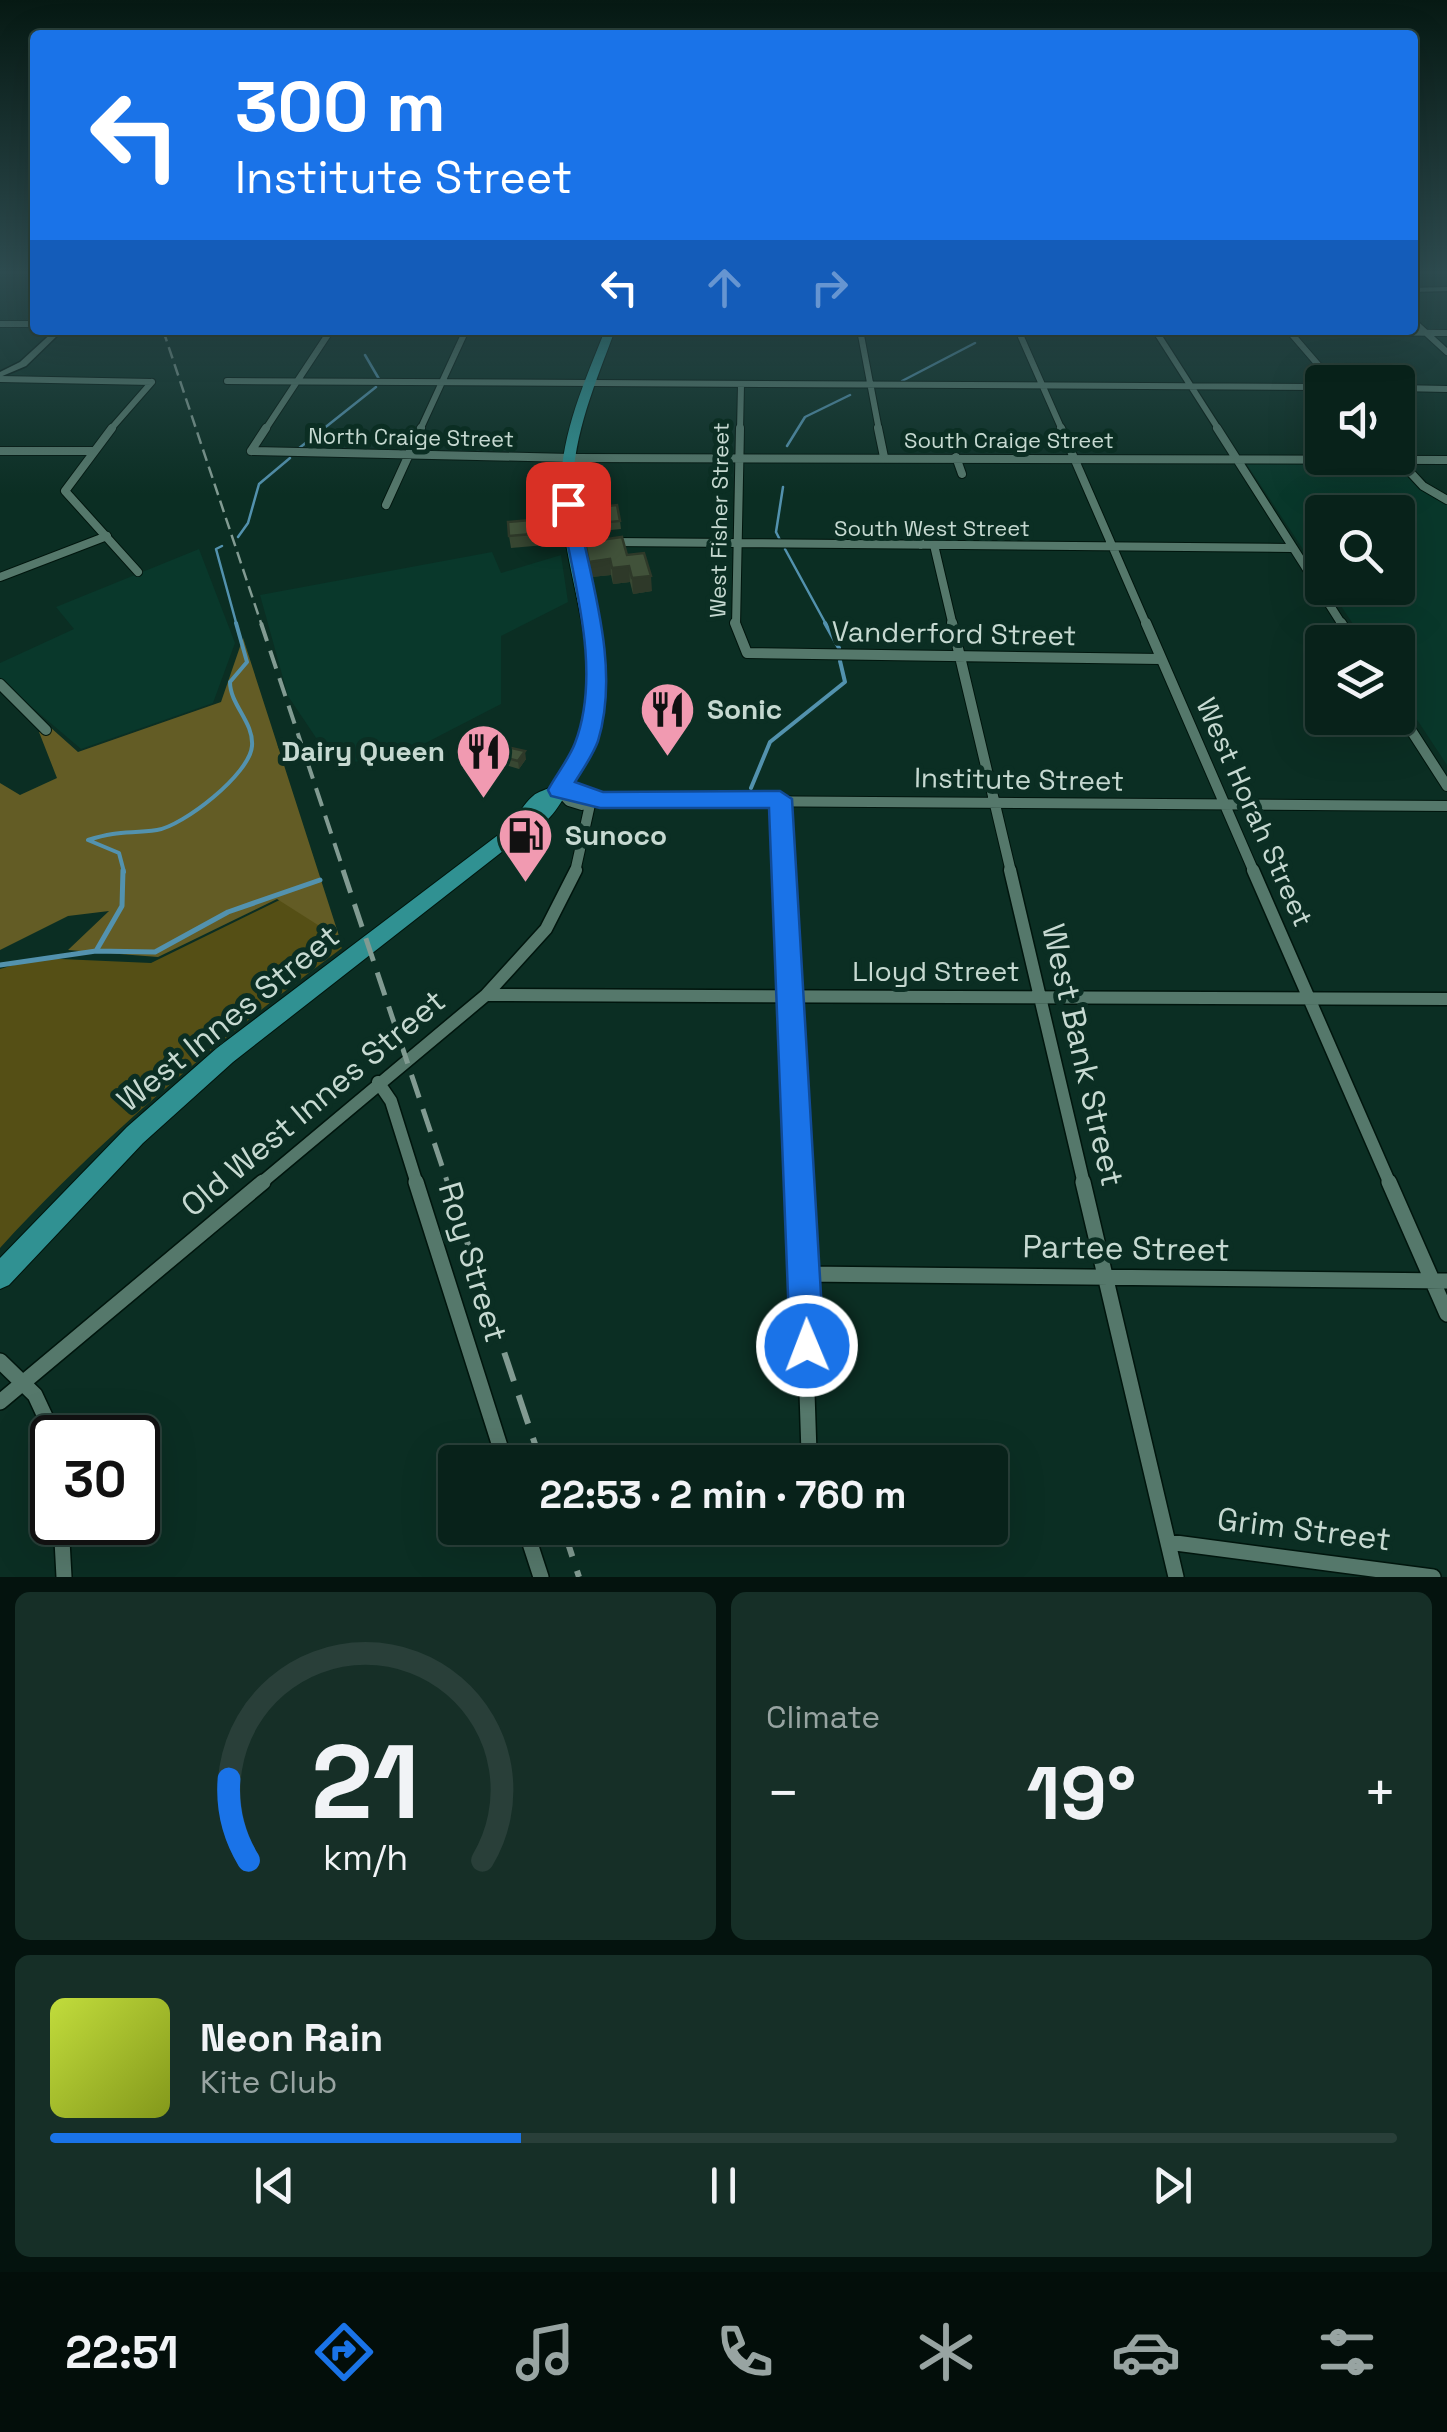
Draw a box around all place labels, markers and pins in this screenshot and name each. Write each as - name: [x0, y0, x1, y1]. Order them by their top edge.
- pin: [526, 462, 611, 547]
- restaurant icon: Sonic: [638, 679, 698, 758]
- place label: Sonic: [707, 691, 782, 727]
- restaurant icon: Dairy Queen: [454, 721, 514, 800]
- place label: Dairy Queen: [282, 733, 445, 769]
- fuel station icon: Sunoco: [496, 805, 556, 884]
- place label: Sunoco: [565, 817, 667, 853]

